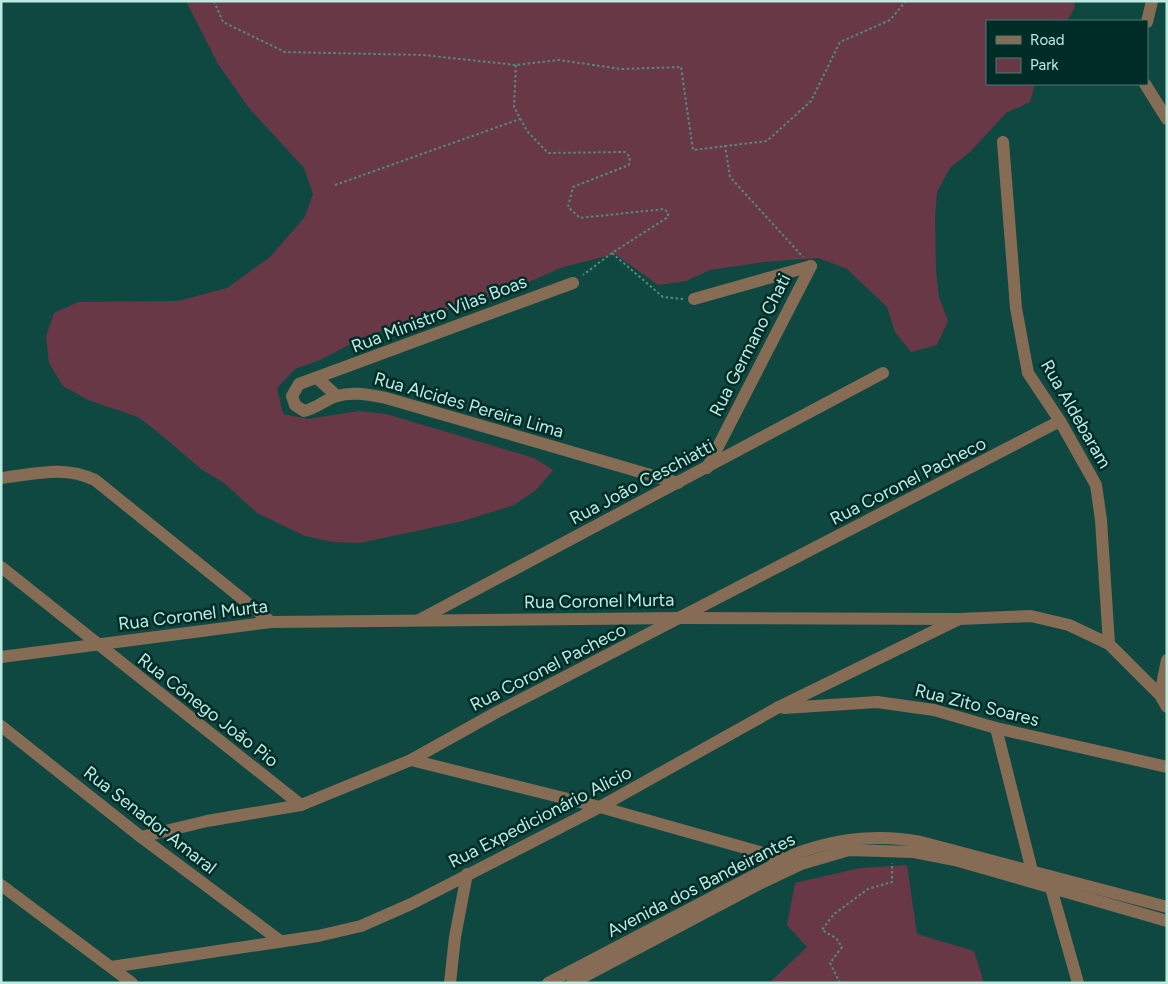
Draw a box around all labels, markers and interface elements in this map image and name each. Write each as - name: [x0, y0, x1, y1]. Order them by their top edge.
- legend: [986, 20, 1148, 85]
- text: Road: [1030, 31, 1065, 49]
- text: Park: [1030, 56, 1059, 74]
- street label: Rua Ministro Vilas Boas: [348, 270, 530, 358]
- street label: Rua Germano Chati: [705, 270, 795, 420]
- street label: Rua Aldebaram: [1036, 356, 1116, 472]
- street label: Rua Alcides Pereira Lima: [372, 367, 566, 443]
- street label: Rua Coronel Pacheco: [826, 432, 990, 530]
- street label: Rua João Ceschiatti: [566, 435, 718, 529]
- street label: Rua Coronel Murta: [524, 589, 674, 613]
- street label: Rua Coronel Murta: [117, 595, 269, 635]
- street label: Rua Coronel Pacheco: [466, 618, 630, 716]
- street label: Rua Cônego João Pio: [133, 648, 283, 772]
- street label: Rua Zito Soares: [913, 679, 1041, 731]
- street label: Rua Senador Amaral: [79, 761, 221, 879]
- street label: Rua Expedicionário Alicio: [445, 761, 635, 873]
- street label: Avenida dos Bandeirantes: [603, 828, 799, 942]

